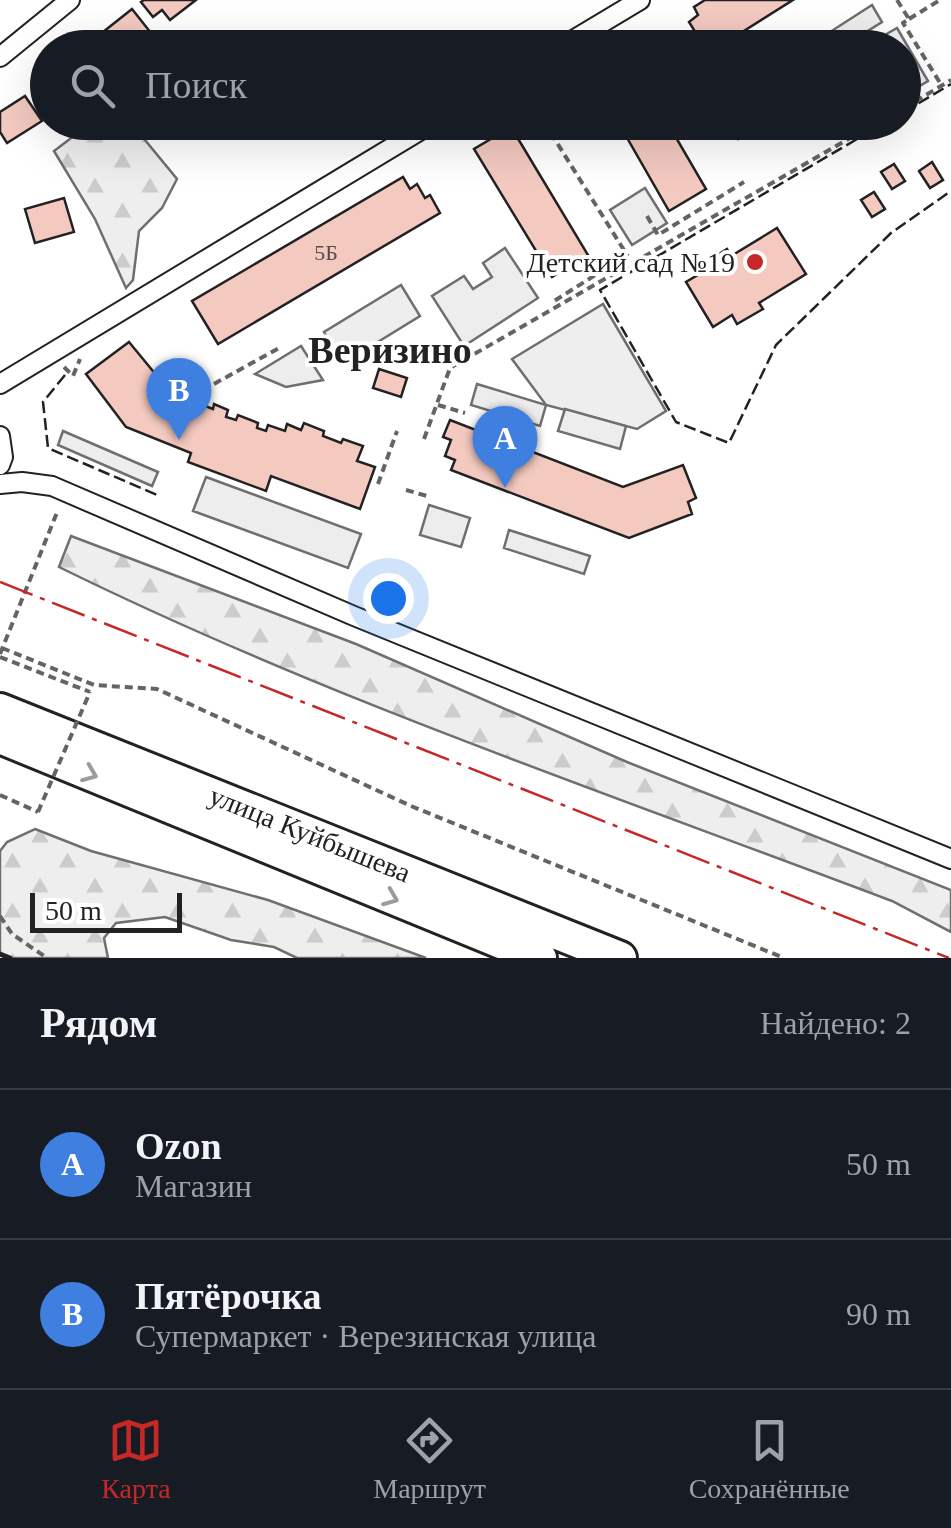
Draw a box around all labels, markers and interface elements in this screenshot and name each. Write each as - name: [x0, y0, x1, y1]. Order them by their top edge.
- search box: [30, 30, 921, 140]
- icon: search: [65, 58, 120, 113]
- text: Поиск: [145, 64, 247, 106]
- house number: 5Б: [314, 240, 338, 265]
- place label: Детский сад №19: [526, 247, 735, 278]
- marker: Детский сад №19: [744, 251, 766, 273]
- district label: Веризино: [308, 329, 472, 371]
- pin: B: [146, 358, 212, 440]
- pin: A: [472, 406, 538, 488]
- your location: [363, 573, 414, 624]
- one-way arrow: [80, 763, 98, 783]
- street label: улица Куйбышева: [205, 780, 416, 889]
- one-way arrow: [381, 886, 399, 906]
- scale bar: [30, 888, 182, 933]
- text: 50 m: [45, 895, 102, 926]
- text: Рядом: [40, 1000, 157, 1046]
- text: Найдено: 2: [760, 1005, 911, 1041]
- text: Ozon: [135, 1125, 222, 1167]
- text: A: [61, 1146, 84, 1182]
- text: 50 m: [846, 1146, 911, 1182]
- text: Магазин: [135, 1168, 252, 1204]
- text: Пятёрочка: [135, 1275, 322, 1317]
- text: B: [62, 1296, 83, 1332]
- text: 90 m: [846, 1296, 911, 1332]
- text: Супермаркет · Верезинская улица: [135, 1318, 596, 1354]
- tab: Карта: [101, 1413, 171, 1505]
- tab: Маршрут: [373, 1413, 486, 1505]
- tab: Сохранённые: [689, 1413, 850, 1505]

